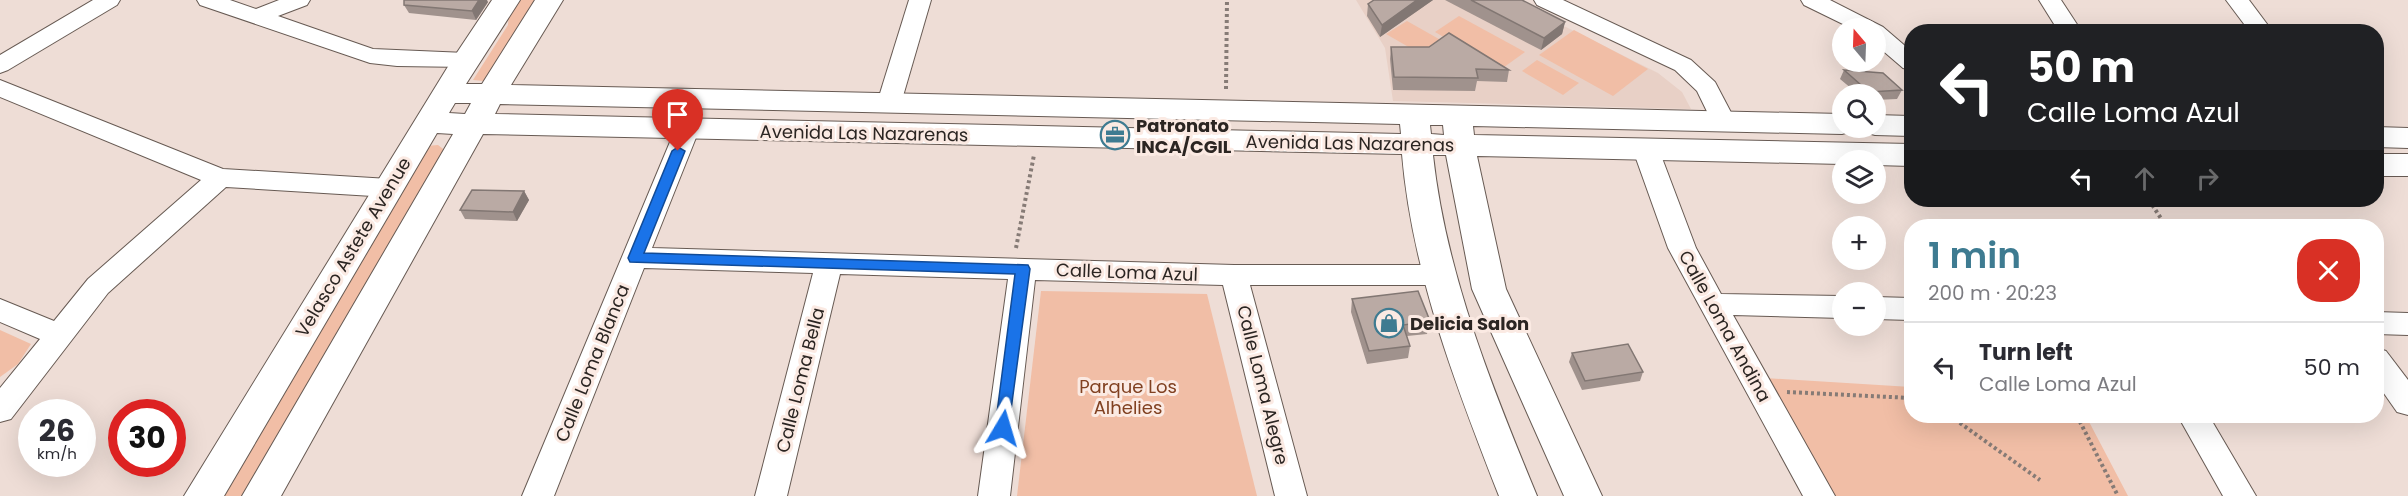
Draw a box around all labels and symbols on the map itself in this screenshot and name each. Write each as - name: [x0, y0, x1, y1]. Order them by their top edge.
- north arrow: [1832, 18, 1886, 72]
- pin: [652, 89, 703, 151]
- place label: Patronato INCA/CGIL: [1136, 113, 1232, 159]
- street label: Avenida Las Nazarenas: [759, 119, 969, 147]
- office icon: Patronato INCA/CGIL: [1099, 119, 1131, 151]
- street label: Avenida Las Nazarenas: [1245, 129, 1455, 157]
- street label: Velasco Astete Avenue: [289, 152, 417, 342]
- street label: Calle Loma Andina: [1673, 246, 1777, 406]
- street label: Calle Loma Azul: [1056, 257, 1198, 287]
- street label: Calle Loma Blanca: [549, 280, 635, 446]
- street label: Calle Loma Alegre: [1231, 303, 1295, 467]
- street label: Calle Loma Bella: [770, 305, 830, 455]
- shop icon: Delicia Salon: [1373, 307, 1405, 339]
- place label: Delicia Salon: [1410, 311, 1529, 336]
- park label: Parque Los Alhelies: [1079, 374, 1177, 420]
- position arrow: [971, 396, 1035, 460]
- speed limit sign: 30: [108, 399, 186, 477]

